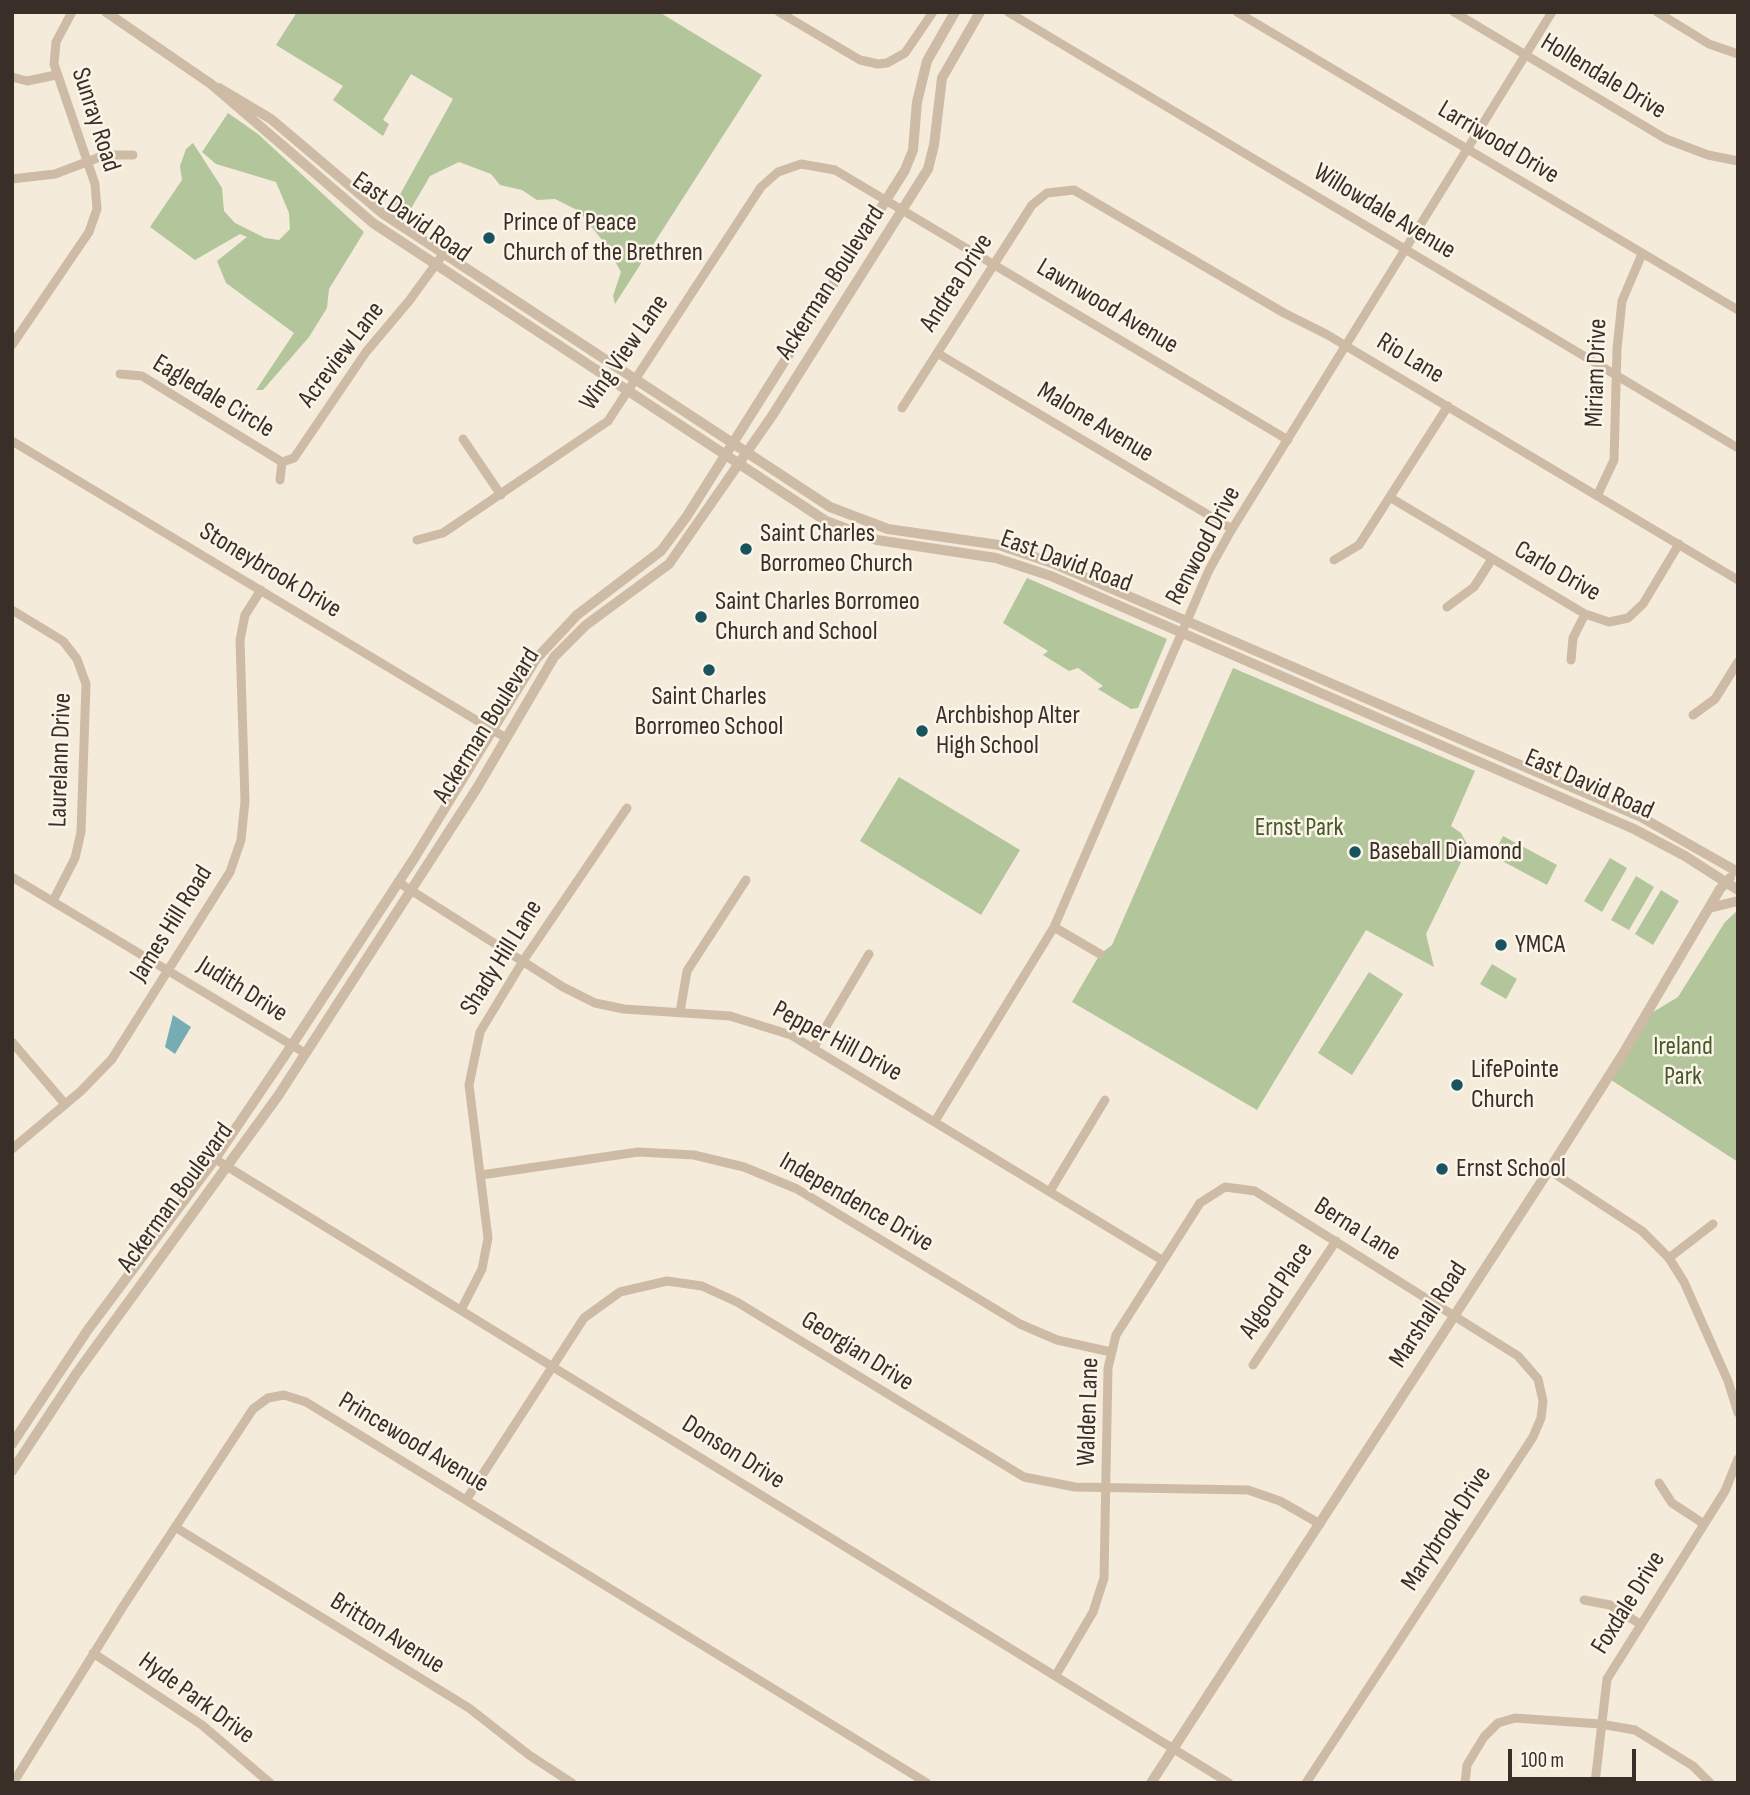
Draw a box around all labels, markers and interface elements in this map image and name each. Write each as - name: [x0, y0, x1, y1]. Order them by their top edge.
- street label: Hollendale Drive: [1535, 27, 1671, 127]
- street label: Sunray Road: [64, 64, 126, 176]
- street label: Larriwood Drive: [1432, 95, 1564, 191]
- street label: Willowdale Avenue: [1307, 157, 1461, 267]
- street label: East David Road: [346, 166, 476, 270]
- street label: Ackerman Boulevard: [770, 200, 892, 366]
- place label: Prince of Peace Church of the Brethren: [503, 207, 703, 268]
- street label: Andrea Drive: [914, 228, 1000, 338]
- marker: Prince of Peace Church of the Brethren: [481, 230, 497, 246]
- street label: Lawnwood Avenue: [1030, 252, 1184, 362]
- street label: Wing View Lane: [574, 289, 676, 417]
- street label: Acreview Lane: [292, 296, 392, 414]
- street label: Miriam Drive: [1580, 318, 1614, 428]
- street label: Rio Lane: [1371, 327, 1449, 391]
- street label: Eagledale Circle: [146, 348, 280, 446]
- street label: Malone Avenue: [1031, 376, 1159, 470]
- street label: Renwood Drive: [1160, 481, 1248, 611]
- street label: Stoneybrook Drive: [193, 516, 347, 626]
- place label: Saint Charles Borromeo Church: [760, 518, 913, 580]
- street label: East David Road: [996, 524, 1136, 600]
- street label: Carlo Drive: [1508, 535, 1606, 609]
- marker: Saint Charles Borromeo Church: [738, 541, 754, 557]
- place label: Saint Charles Borromeo Church and School: [715, 586, 920, 648]
- marker: Saint Charles Borromeo Church and School: [693, 609, 709, 625]
- street label: Ackerman Boulevard: [427, 643, 547, 809]
- marker: Saint Charles Borromeo School: [701, 662, 717, 678]
- place label: Saint Charles Borromeo School: [635, 681, 783, 742]
- street label: Laurelann Drive: [43, 692, 79, 828]
- place label: Archbishop Alter High School: [936, 700, 1080, 762]
- marker: Archbishop Alter High School: [914, 723, 930, 739]
- street label: East David Road: [1520, 743, 1658, 827]
- park label: Ernst Park: [1255, 812, 1343, 844]
- place label: Baseball Diamond: [1369, 836, 1522, 868]
- marker: Baseball Diamond: [1347, 844, 1363, 860]
- street label: James Hill Road: [124, 860, 220, 988]
- street label: Shady Hill Lane: [454, 894, 550, 1022]
- place label: YMCA: [1515, 929, 1565, 961]
- marker: YMCA: [1493, 937, 1509, 953]
- street label: Judith Drive: [191, 950, 293, 1030]
- street label: Pepper Hill Drive: [767, 995, 907, 1089]
- park label: Ireland Park: [1653, 1031, 1713, 1092]
- place label: LifePointe Church: [1471, 1054, 1559, 1116]
- marker: LifePointe Church: [1449, 1077, 1465, 1093]
- street label: Ackerman Boulevard: [111, 1117, 241, 1279]
- street label: Independence Drive: [773, 1146, 939, 1260]
- place label: Ernst School: [1456, 1153, 1566, 1185]
- marker: Ernst School: [1434, 1161, 1450, 1177]
- street label: Berna Lane: [1308, 1191, 1406, 1269]
- street label: Algood Place: [1233, 1237, 1321, 1345]
- street label: Marshall Road: [1383, 1256, 1475, 1374]
- street label: Georgian Drive: [795, 1305, 919, 1399]
- street label: Walden Lane: [1072, 1357, 1106, 1467]
- street label: Princewood Avenue: [332, 1386, 494, 1500]
- street label: Donson Drive: [676, 1409, 790, 1497]
- street label: Marybrook Drive: [1395, 1461, 1499, 1597]
- street label: Foxdale Drive: [1585, 1546, 1673, 1660]
- street label: Britton Avenue: [324, 1587, 450, 1681]
- street label: Hyde Park Drive: [132, 1646, 260, 1752]
- scale bar: [1512, 1736, 1640, 1780]
- text: 100 m: [1521, 1748, 1564, 1773]

